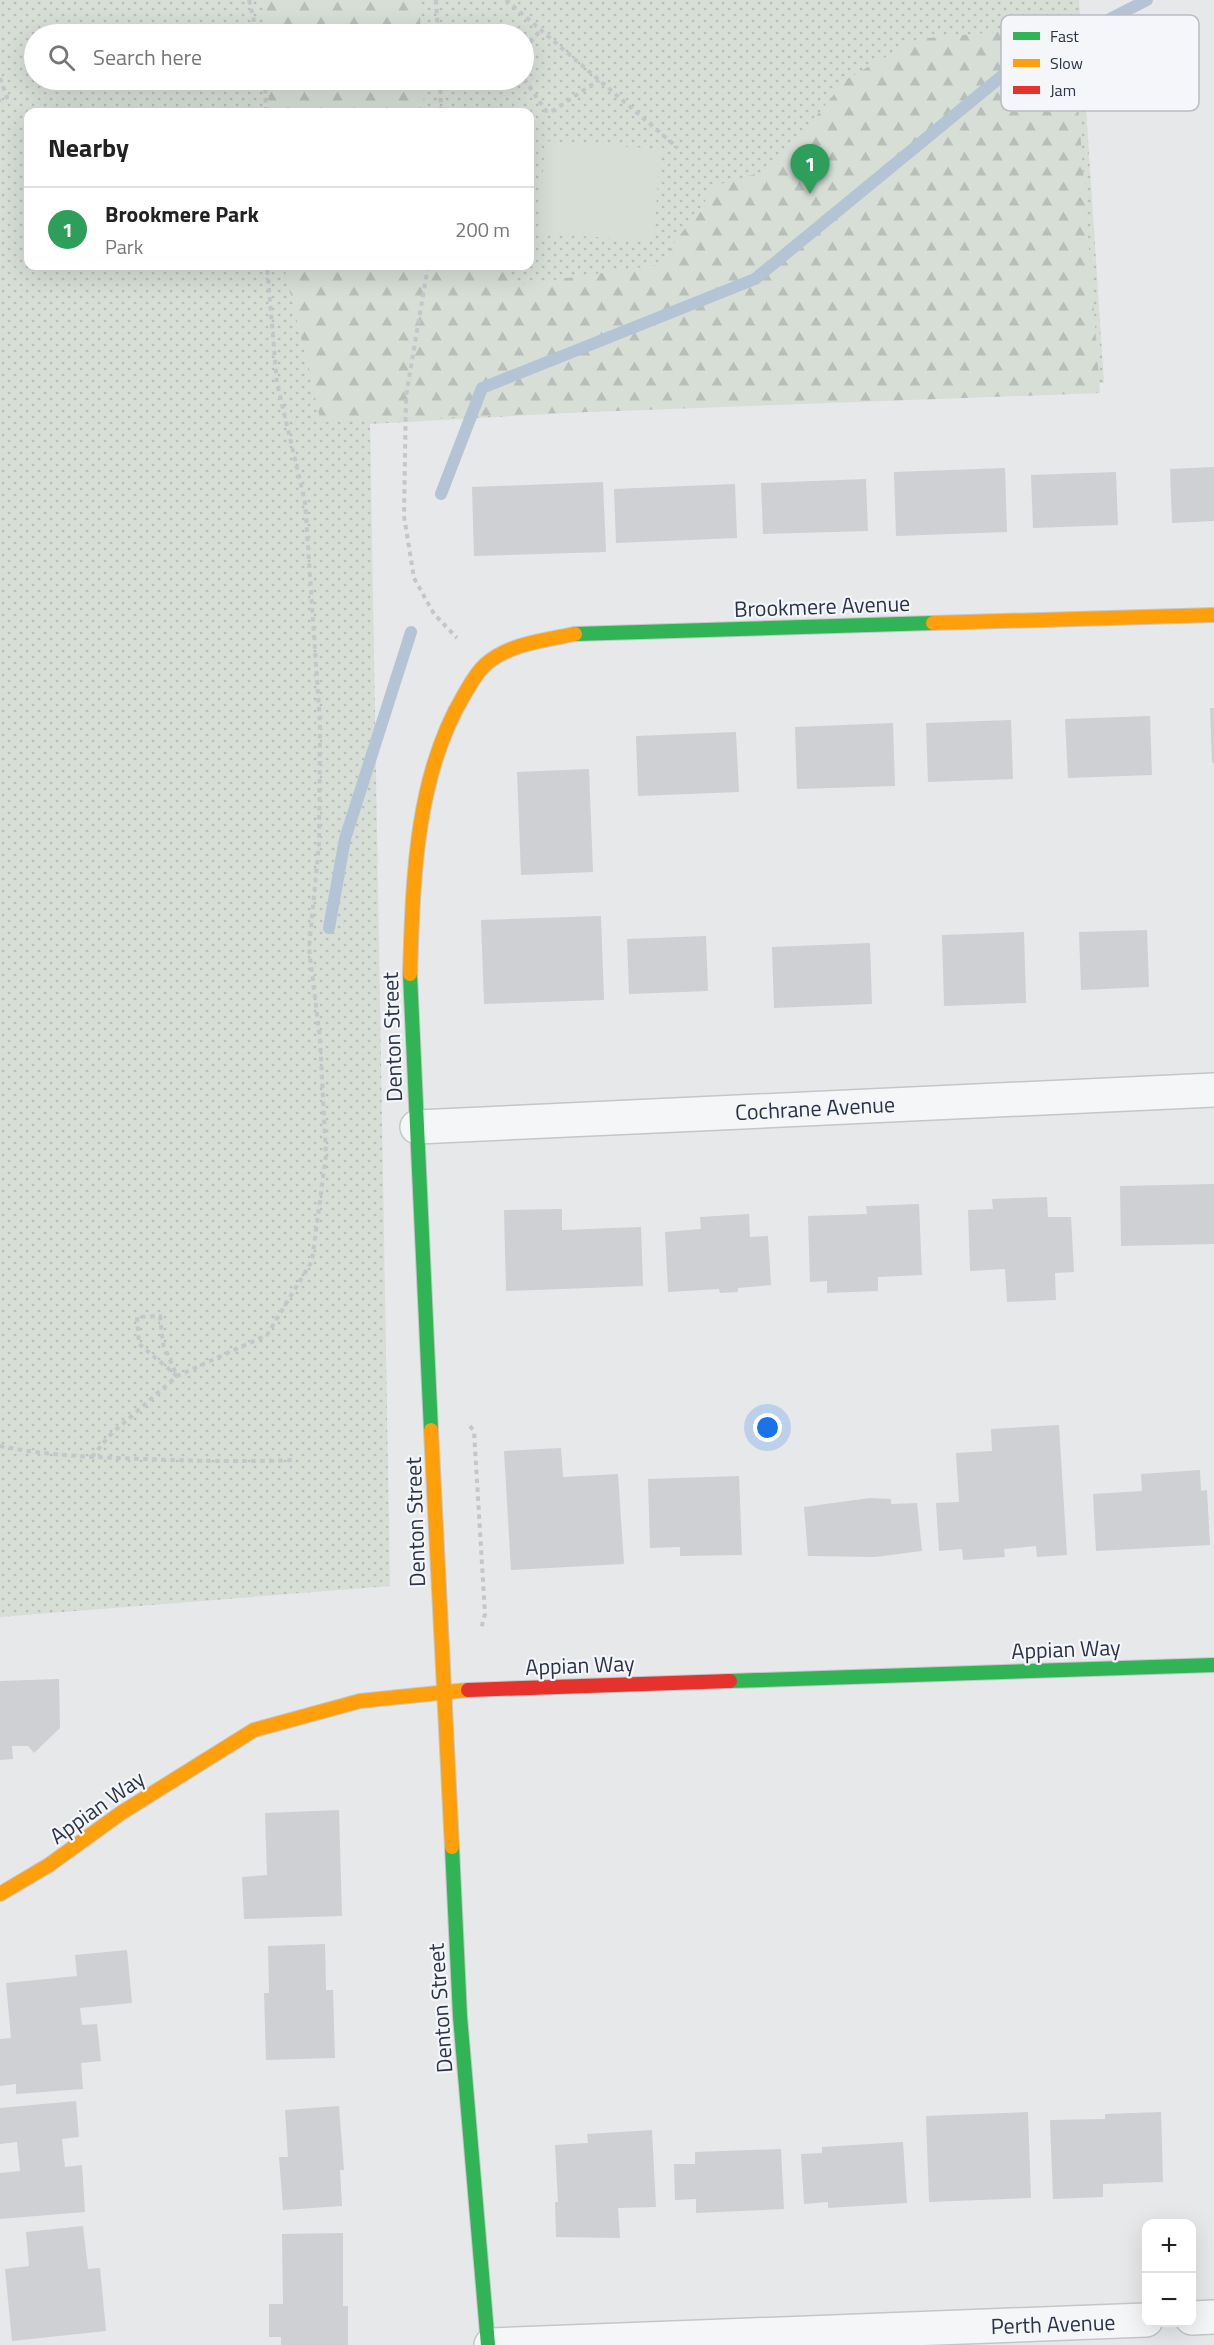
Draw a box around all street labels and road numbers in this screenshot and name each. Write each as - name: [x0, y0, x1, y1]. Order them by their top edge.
- street label: Brookmere Avenue: [733, 586, 911, 626]
- street label: Denton Street: [373, 971, 411, 1102]
- street label: Cochrane Avenue: [734, 1087, 896, 1129]
- street label: Denton Street: [396, 1456, 434, 1587]
- street label: Appian Way: [1011, 1630, 1122, 1668]
- street label: Appian Way: [525, 1646, 636, 1684]
- street label: Appian Way: [42, 1761, 152, 1852]
- street label: Denton Street: [418, 1942, 461, 2074]
- street label: Perth Avenue: [990, 2305, 1116, 2343]

